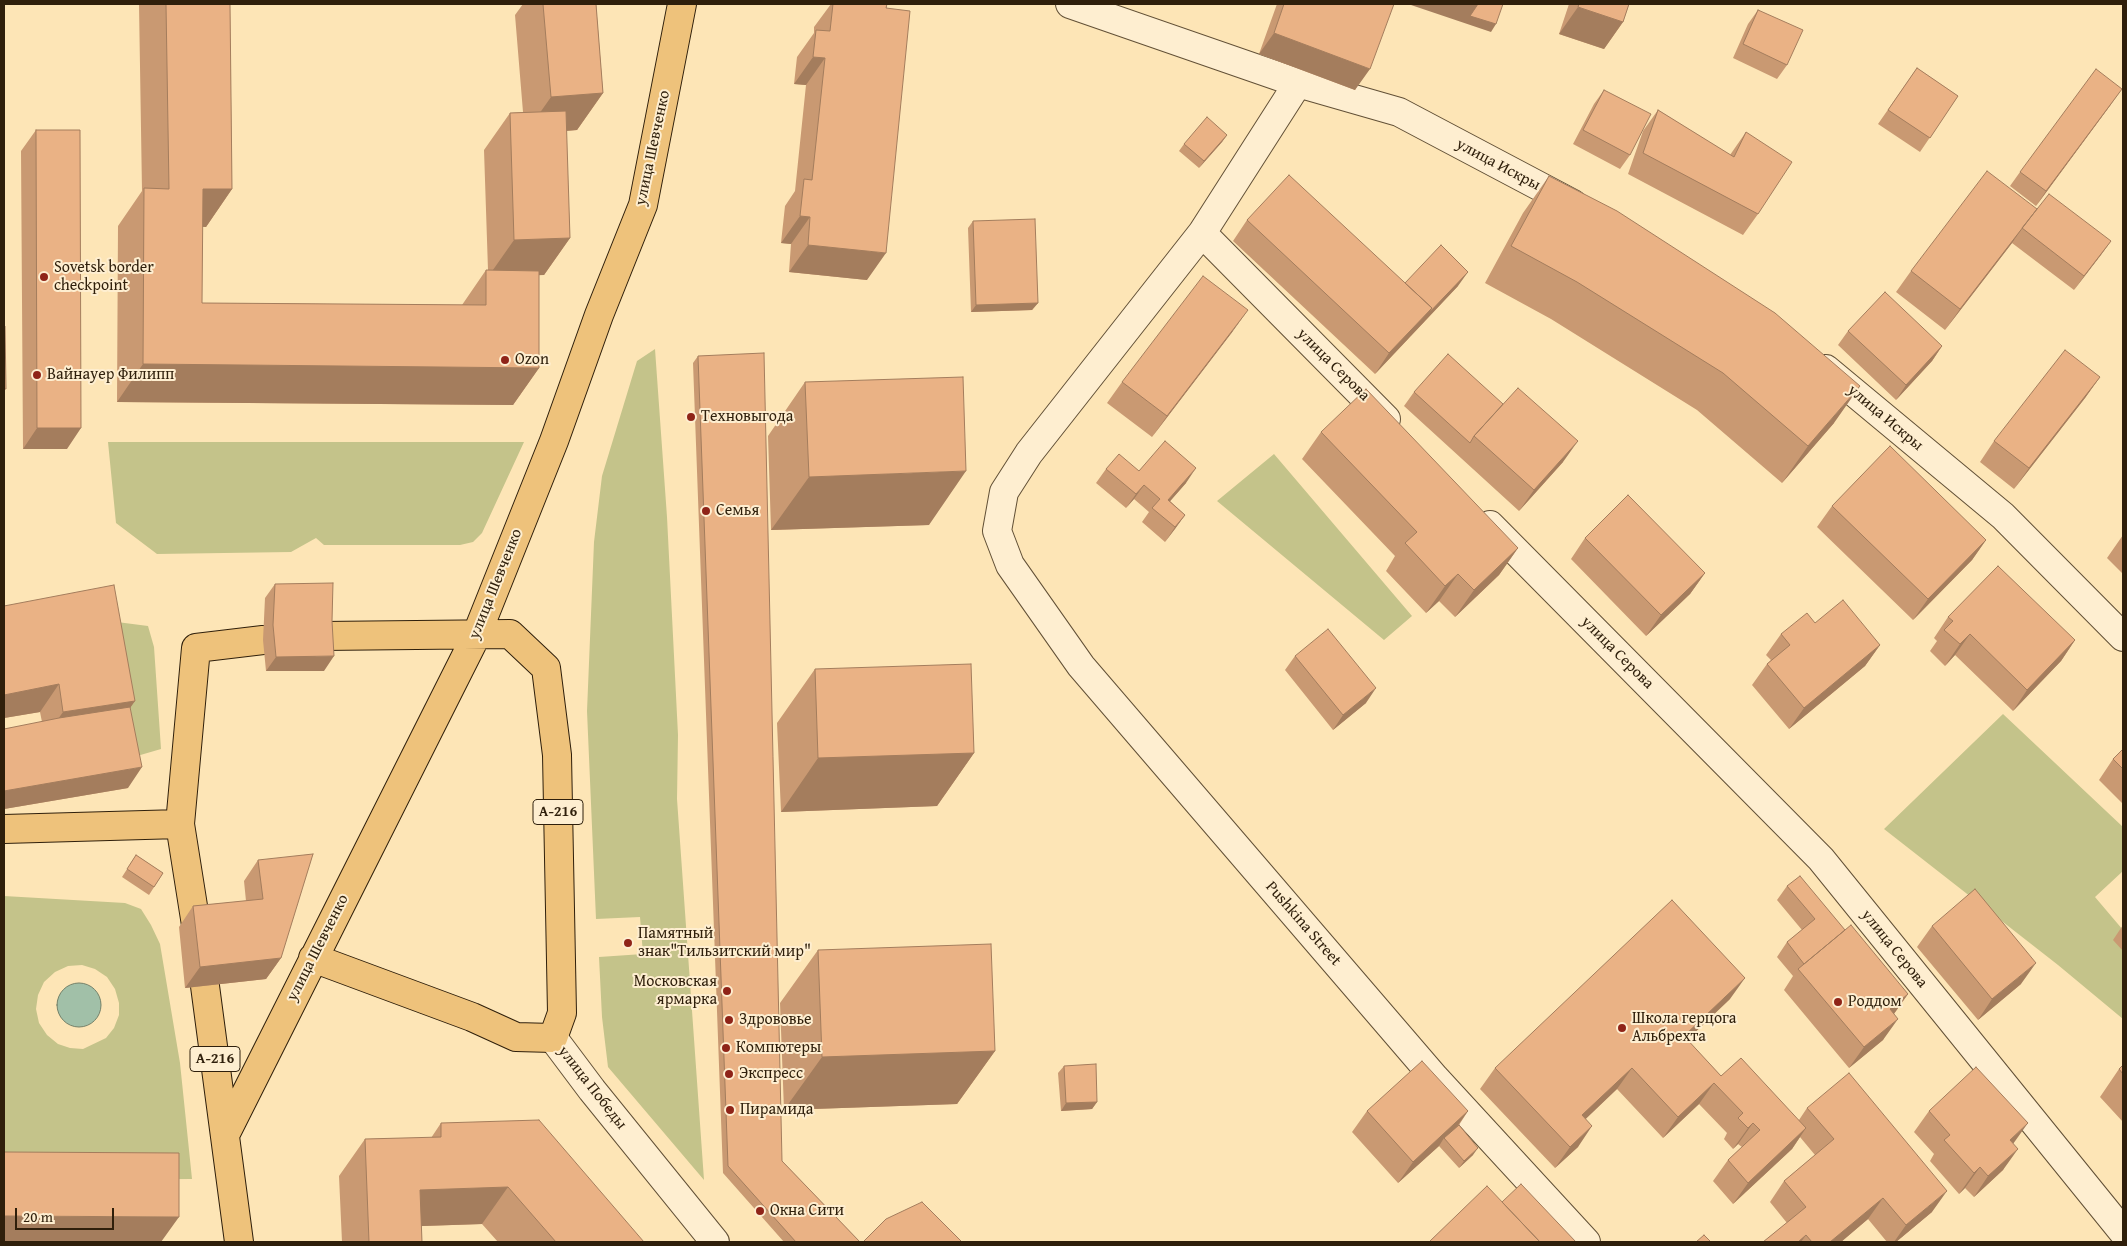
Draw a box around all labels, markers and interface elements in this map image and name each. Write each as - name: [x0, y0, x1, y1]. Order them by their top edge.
- street label: улица Шевченко: [631, 89, 675, 207]
- street label: улица Искры: [1453, 135, 1543, 195]
- place label: Sovetsk border checkpoint: [54, 258, 154, 296]
- marker: Sovetsk border checkpoint: [38, 271, 50, 283]
- street label: улица Серова: [1293, 325, 1373, 405]
- place label: Ozon: [515, 350, 549, 370]
- marker: Ozon: [499, 354, 511, 366]
- place label: Вайнауер Филипп: [47, 365, 174, 385]
- marker: Вайнауер Филипп: [31, 369, 43, 381]
- street label: улица Искры: [1843, 381, 1927, 455]
- place label: Техновыгода: [701, 407, 793, 427]
- marker: Техновыгода: [685, 411, 697, 423]
- place label: Семья: [716, 501, 759, 521]
- marker: Семья: [700, 505, 712, 517]
- street label: улица Шевченко: [465, 526, 527, 642]
- street label: улица Серова: [1577, 613, 1657, 693]
- road number: А-216: [533, 800, 583, 824]
- street label: Pushkina Street: [1261, 878, 1345, 970]
- street label: улица Шевченко: [283, 891, 353, 1005]
- street label: улица Серова: [1857, 906, 1931, 992]
- place label: Памятный знак"Тильзитский мир": [638, 924, 811, 962]
- marker: Памятный знак"Тильзитский мир": [622, 937, 634, 949]
- place label: Московская ярмарка: [634, 972, 717, 1010]
- marker: Московская ярмарка: [721, 985, 733, 997]
- place label: Роддом: [1848, 992, 1902, 1012]
- marker: Роддом: [1832, 996, 1844, 1008]
- place label: Школа герцога Альбрехта: [1632, 1009, 1736, 1047]
- place label: Здрововье: [739, 1010, 812, 1030]
- marker: Здрововье: [723, 1014, 735, 1026]
- marker: Школа герцога Альбрехта: [1616, 1022, 1628, 1034]
- place label: Компютеры: [736, 1038, 821, 1058]
- street label: улица Победы: [553, 1042, 631, 1134]
- marker: Компютеры: [720, 1042, 732, 1054]
- road number: А-216: [190, 1046, 240, 1072]
- place label: Экспресс: [739, 1064, 803, 1084]
- marker: Экспресс: [723, 1068, 735, 1080]
- place label: Пирамида: [740, 1100, 813, 1120]
- marker: Пирамида: [724, 1104, 736, 1116]
- scale bar: [18, 1198, 116, 1230]
- place label: Окна Сити: [770, 1201, 844, 1221]
- marker: Окна Сити: [754, 1205, 766, 1217]
- text: 20 m: [23, 1206, 53, 1227]

